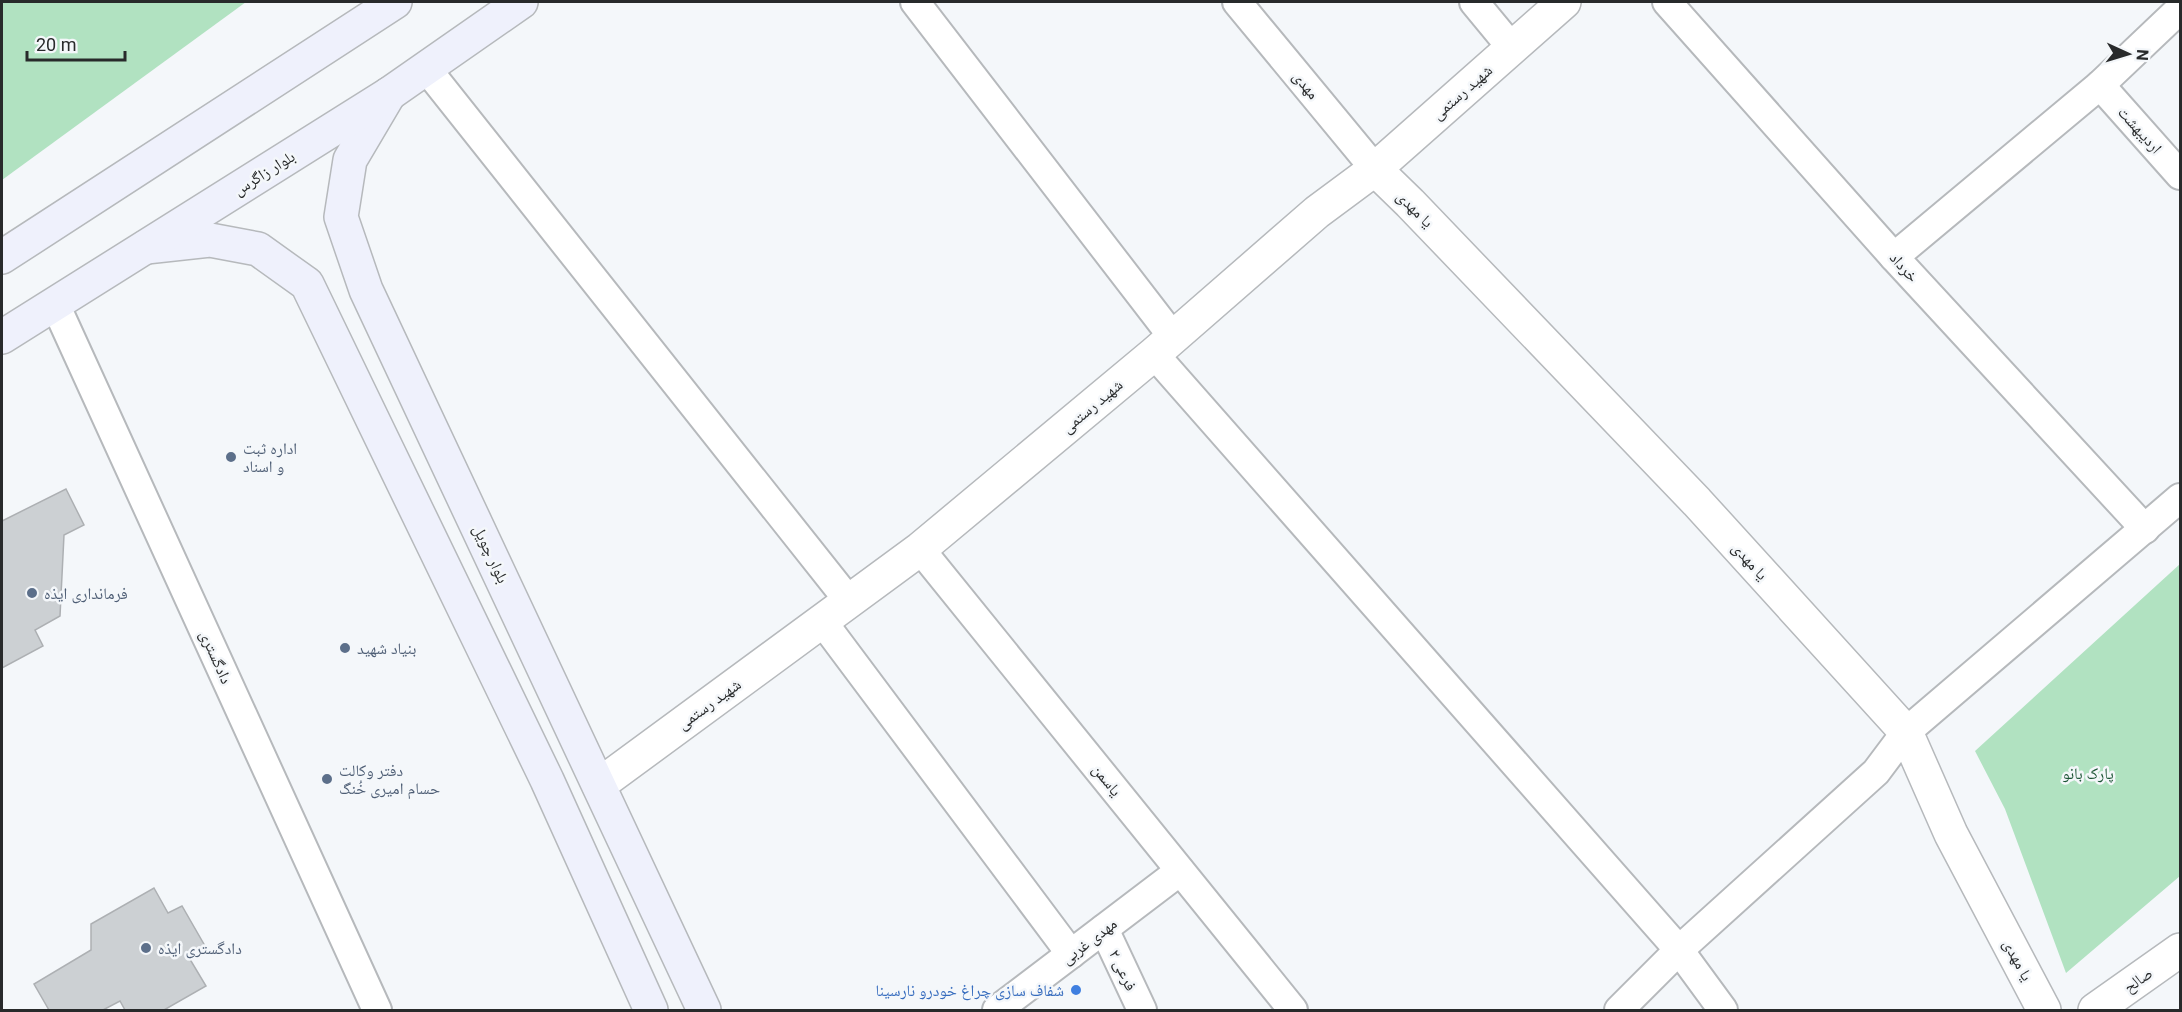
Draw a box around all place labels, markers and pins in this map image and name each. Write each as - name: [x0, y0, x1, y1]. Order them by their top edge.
- place label: اداره ثبت و اسناد: [243, 439, 297, 476]
- marker: اداره ثبت و اسناد: [224, 450, 238, 464]
- place label: فرمانداری ایذه: [44, 584, 128, 604]
- marker: فرمانداری ایذه: [25, 586, 39, 600]
- place label: بنیاد شهید: [357, 639, 416, 658]
- marker: بنیاد شهید: [338, 641, 352, 655]
- place label: دفتر وکالت حسام امیری خُنگ: [339, 761, 440, 799]
- marker: دفتر وکالت حسام امیری خُنگ: [320, 772, 334, 786]
- place label: دادگستری ایذه: [158, 939, 242, 959]
- marker: دادگستری ایذه: [139, 941, 153, 955]
- place label: شفاف سازی چراغ خودرو نارسینا: [875, 981, 1064, 1001]
- marker: شفاف سازی چراغ خودرو نارسینا: [1069, 983, 1083, 997]

